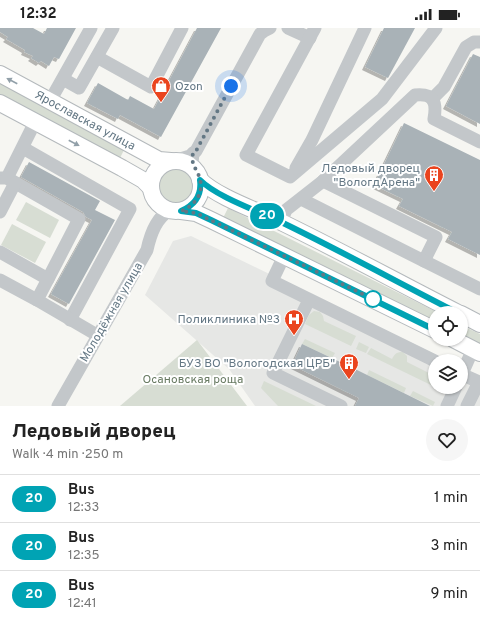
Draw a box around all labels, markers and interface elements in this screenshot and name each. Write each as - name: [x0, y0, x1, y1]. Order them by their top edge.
- text: 12:32: [20, 5, 57, 24]
- shop icon: Ozon: [150, 75, 172, 103]
- your location: [221, 76, 241, 96]
- one-way arrow: [6, 77, 18, 84]
- place label: Ozon: [175, 79, 203, 95]
- street label: Ярославская улица: [32, 87, 138, 155]
- one-way arrow: [68, 140, 80, 146]
- place label: Ледовый дворец "ВологдАрена": [321, 161, 420, 191]
- building icon: Ледовый дворец "ВологдАрена": [423, 164, 445, 192]
- line badge: 20: [249, 203, 285, 229]
- text: 20: [258, 207, 276, 224]
- street label: Молодёжная улица: [77, 260, 147, 365]
- unlabelled marker: [364, 290, 382, 308]
- map controls: [428, 306, 468, 394]
- button: locate: [428, 306, 468, 346]
- hospital icon: Поликлиника №3: [283, 308, 305, 336]
- place label: Поликлиника №3: [178, 312, 280, 328]
- building icon: БУЗ ВО "Вологодская ЦРБ": [338, 352, 360, 380]
- button: layers: [428, 354, 468, 394]
- place label: БУЗ ВО "Вологодская ЦРБ": [179, 356, 335, 372]
- park label: Осановская роща: [143, 372, 243, 388]
- button: heart: [426, 419, 468, 461]
- text: Ледовый дворец: [12, 420, 176, 444]
- text: Walk · 4 min · 250 m: [12, 447, 123, 463]
- text: Bus: [68, 481, 95, 500]
- text: 1 min: [434, 489, 468, 508]
- text: 20: [25, 490, 43, 507]
- text: 12:33: [68, 500, 99, 516]
- text: Bus: [68, 529, 95, 548]
- text: 3 min: [430, 537, 468, 556]
- text: 20: [25, 538, 43, 555]
- text: 12:35: [68, 548, 100, 564]
- text: Bus: [68, 577, 95, 596]
- text: 9 min: [431, 585, 468, 604]
- text: 20: [25, 586, 43, 603]
- text: 12:41: [68, 596, 97, 612]

